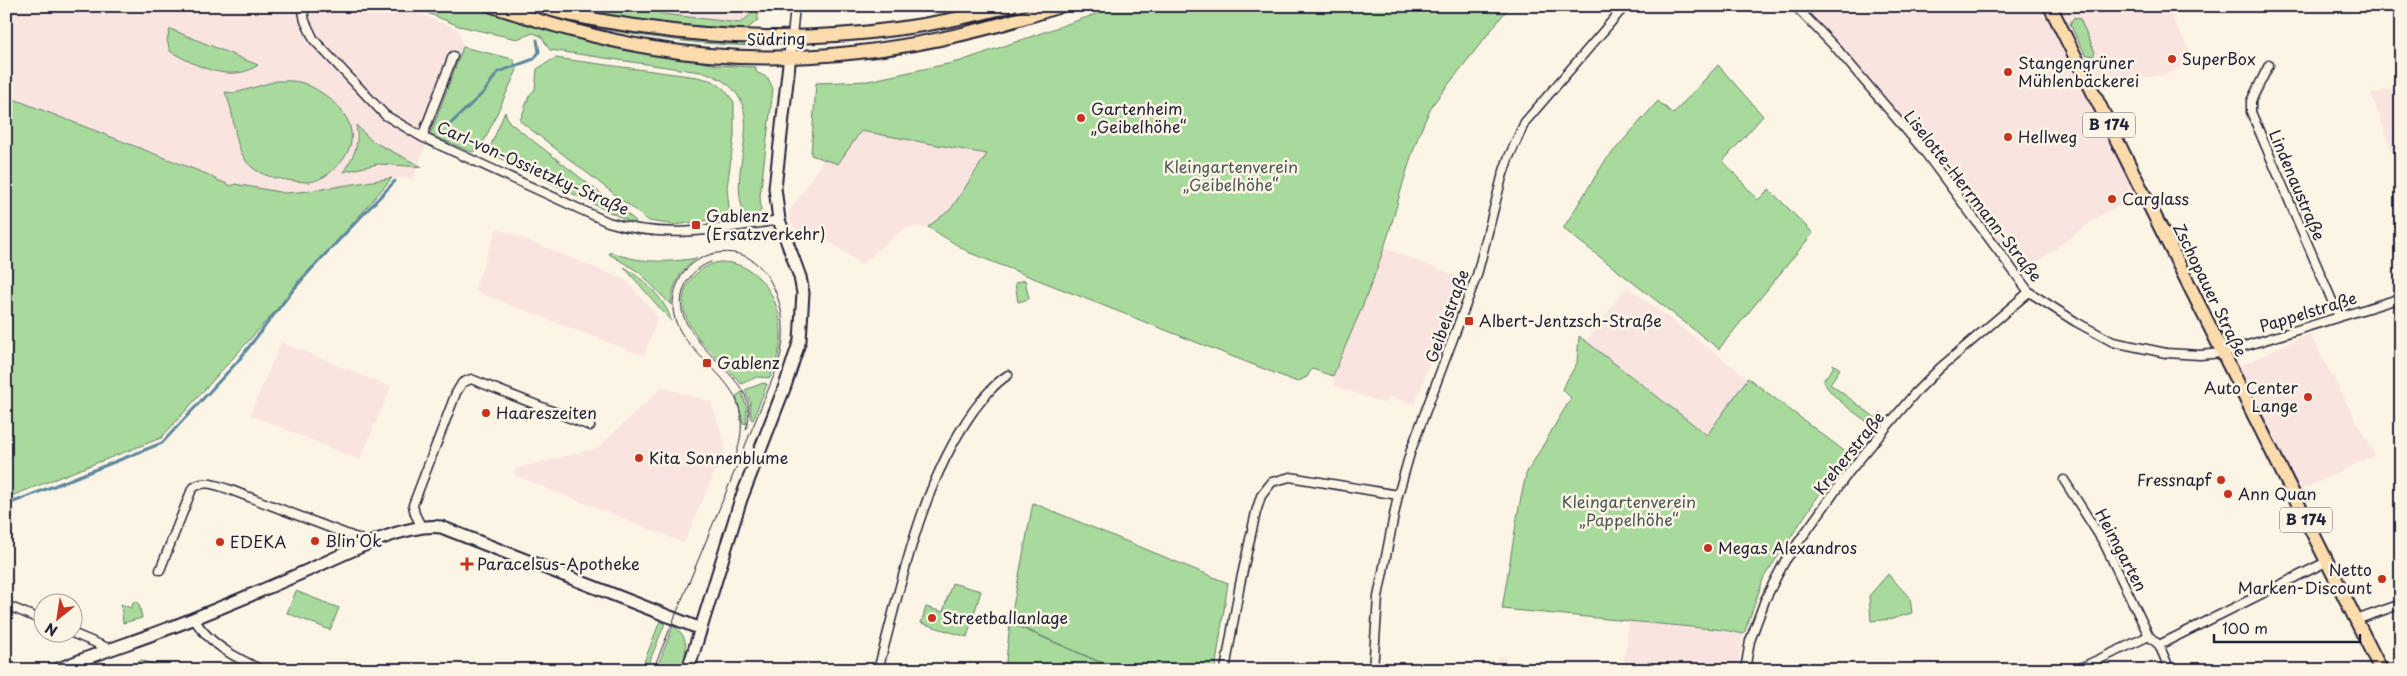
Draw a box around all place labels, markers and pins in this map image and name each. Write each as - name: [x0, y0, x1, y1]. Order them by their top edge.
- place label: SuperBox: [2182, 46, 2256, 70]
- place label: Stangengrüner Mühlenbäckerei: [2018, 50, 2139, 92]
- marker: SuperBox: [2166, 53, 2178, 65]
- marker: Stangengrüner Mühlenbäckerei: [2002, 66, 2014, 78]
- place label: Gartenheim „Geibelhöhe“: [1091, 96, 1187, 138]
- marker: Gartenheim „Geibelhöhe“: [1075, 112, 1087, 124]
- place label: Hellweg: [2018, 124, 2077, 148]
- marker: Hellweg: [2002, 131, 2014, 143]
- place label: Carglass: [2122, 186, 2189, 210]
- marker: Carglass: [2106, 193, 2118, 205]
- place label: Gablenz (Ersatzverkehr): [706, 203, 825, 245]
- marker: Gablenz (Ersatzverkehr): [690, 219, 702, 231]
- place label: Albert-Jentzsch-Straße: [1479, 308, 1662, 332]
- marker: Albert-Jentzsch-Straße: [1463, 315, 1475, 327]
- place label: Gablenz: [717, 350, 780, 374]
- marker: Gablenz: [701, 357, 713, 369]
- place label: Auto Center Lange: [2204, 375, 2299, 417]
- marker: Auto Center Lange: [2302, 391, 2314, 403]
- place label: Haareszeiten: [496, 400, 597, 424]
- marker: Haareszeiten: [480, 407, 492, 419]
- place label: Kita Sonnenblume: [649, 445, 789, 469]
- marker: Kita Sonnenblume: [633, 452, 645, 464]
- place label: Fressnapf: [2137, 467, 2212, 491]
- marker: Fressnapf: [2215, 474, 2227, 486]
- place label: Ann Quan: [2238, 481, 2317, 505]
- marker: Ann Quan: [2222, 488, 2234, 500]
- place label: Blin'Ok: [325, 528, 382, 552]
- place label: EDEKA: [230, 529, 286, 553]
- marker: Blin'Ok: [309, 535, 321, 547]
- place label: Megas Alexandros: [1718, 535, 1857, 559]
- marker: EDEKA: [214, 536, 226, 548]
- marker: Megas Alexandros: [1702, 542, 1714, 554]
- place label: Paracelsus-Apotheke: [477, 551, 640, 575]
- place label: Netto Marken-Discount: [2238, 557, 2372, 599]
- marker: Paracelsus-Apotheke: [461, 558, 473, 570]
- marker: Netto Marken-Discount: [2376, 573, 2388, 585]
- place label: Streetballanlage: [942, 605, 1068, 629]
- marker: Streetballanlage: [926, 612, 938, 624]

